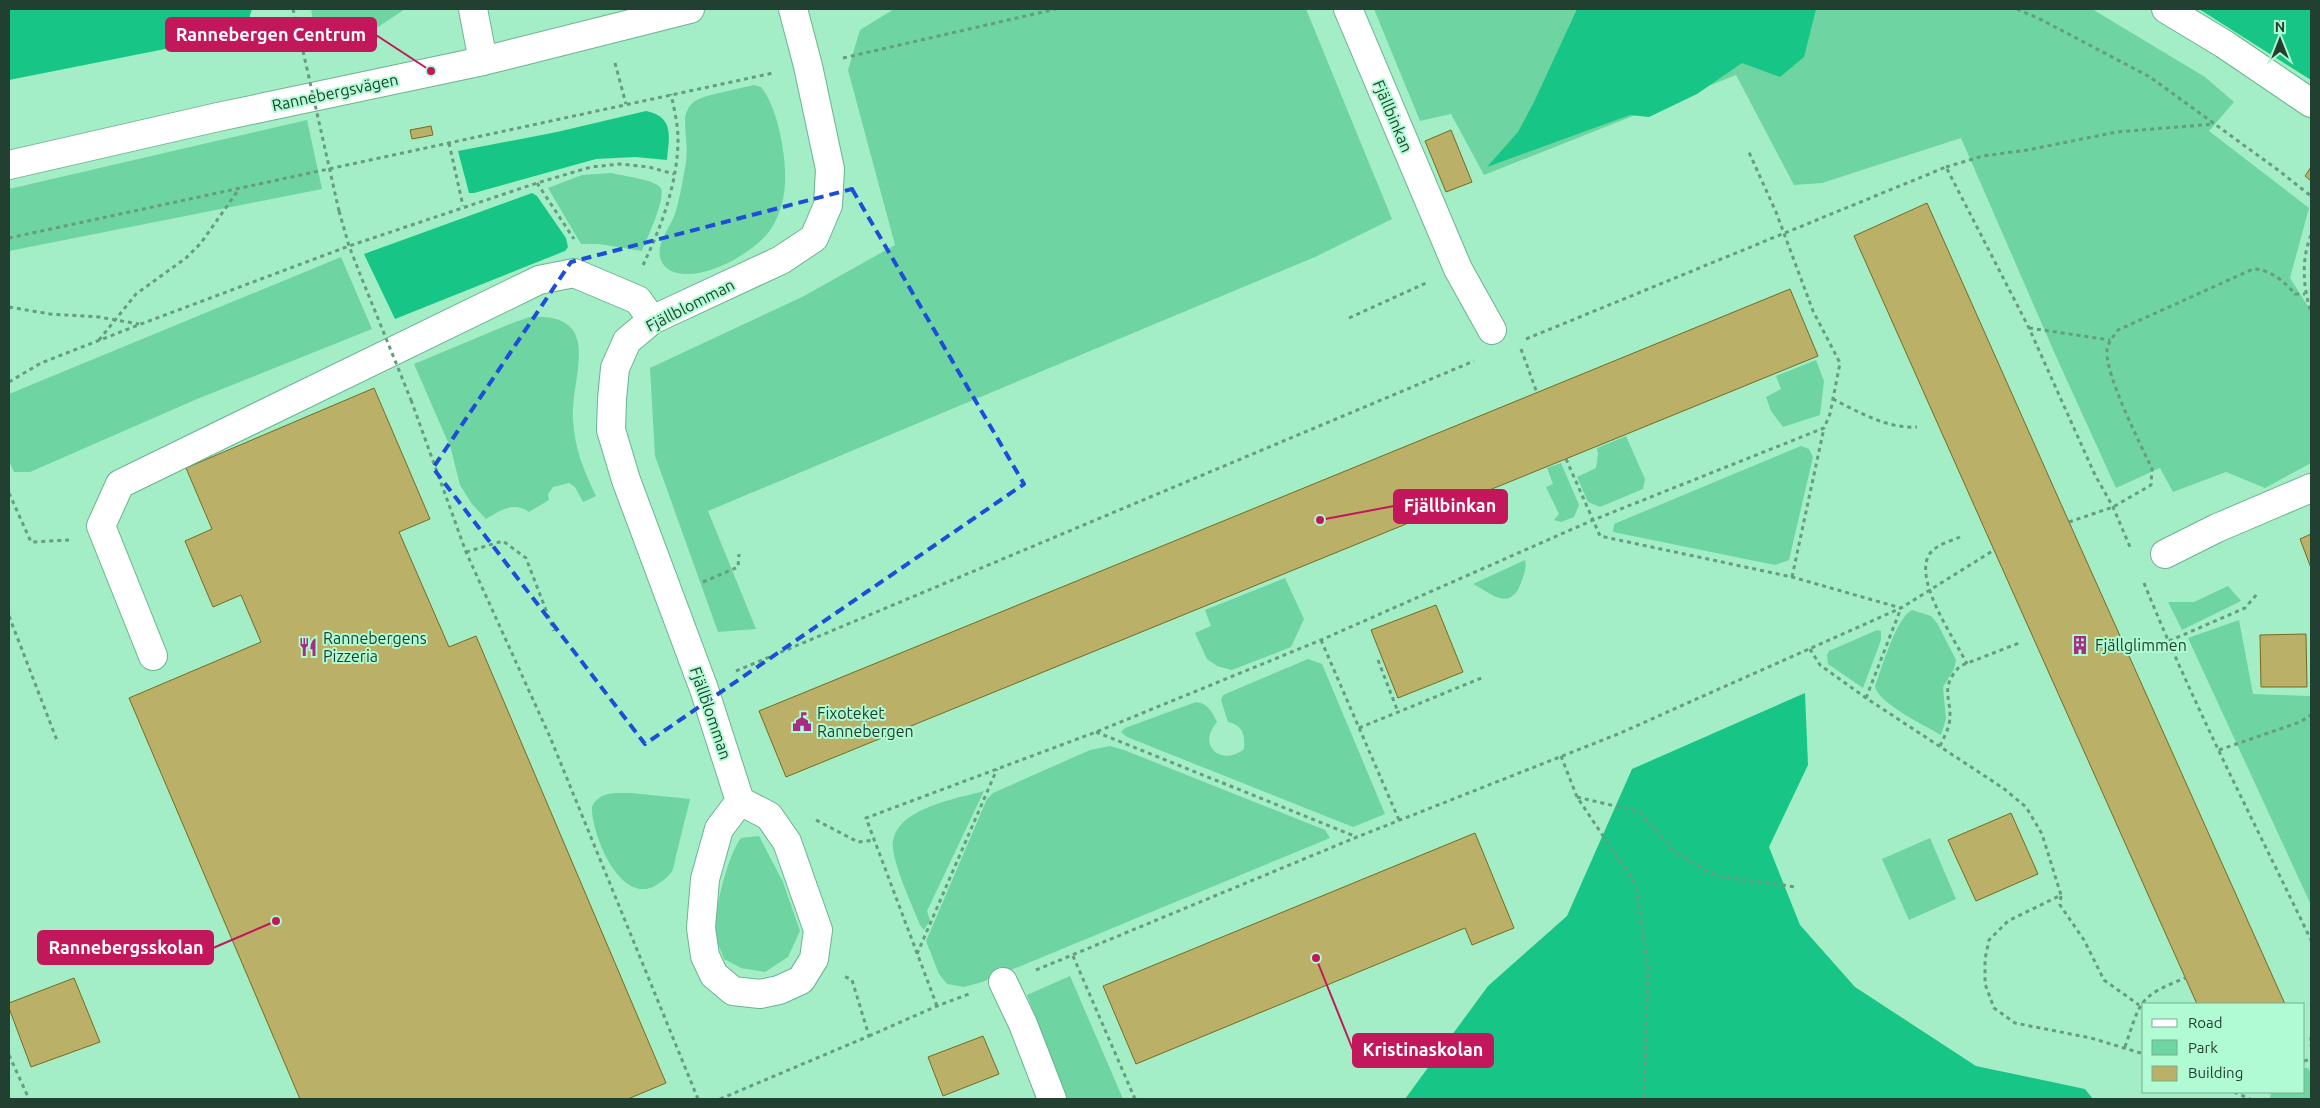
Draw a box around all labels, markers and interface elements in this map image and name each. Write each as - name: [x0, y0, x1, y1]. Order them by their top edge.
- north arrow: [2255, 15, 2305, 65]
- callout: Rannebergen Centrum: [166, 18, 376, 51]
- text: N: [2275, 19, 2285, 35]
- text: Rannebergen Centrum: [176, 24, 366, 44]
- street label: Rannebergsvägen: [270, 70, 400, 114]
- street label: Fjällbinkan: [1370, 77, 1416, 155]
- street label: Fjällblomman: [643, 275, 737, 335]
- callout: Fjällbinkan: [1394, 490, 1507, 523]
- text: Fjällbinkan: [1404, 495, 1496, 515]
- place label: Rannebergens Pizzeria: [323, 629, 427, 665]
- building icon: Fjällglimmen: [2069, 634, 2091, 656]
- restaurant icon: Rannebergens Pizzeria: [297, 636, 319, 658]
- place label: Fjällglimmen: [2095, 636, 2187, 654]
- street label: Fjällblomman: [687, 664, 735, 762]
- place label: Fixoteket Rannebergen: [817, 704, 914, 740]
- public building icon: Fixoteket Rannebergen: [791, 711, 813, 733]
- callout: Rannebergsskolan: [38, 931, 213, 964]
- text: Rannebergsskolan: [49, 937, 204, 957]
- legend: [2142, 1003, 2305, 1093]
- text: Road: [2188, 1014, 2223, 1031]
- callout: Kristinaskolan: [1353, 1034, 1493, 1067]
- text: Kristinaskolan: [1363, 1039, 1483, 1059]
- text: Park: [2188, 1039, 2218, 1056]
- text: Building: [2188, 1064, 2243, 1081]

